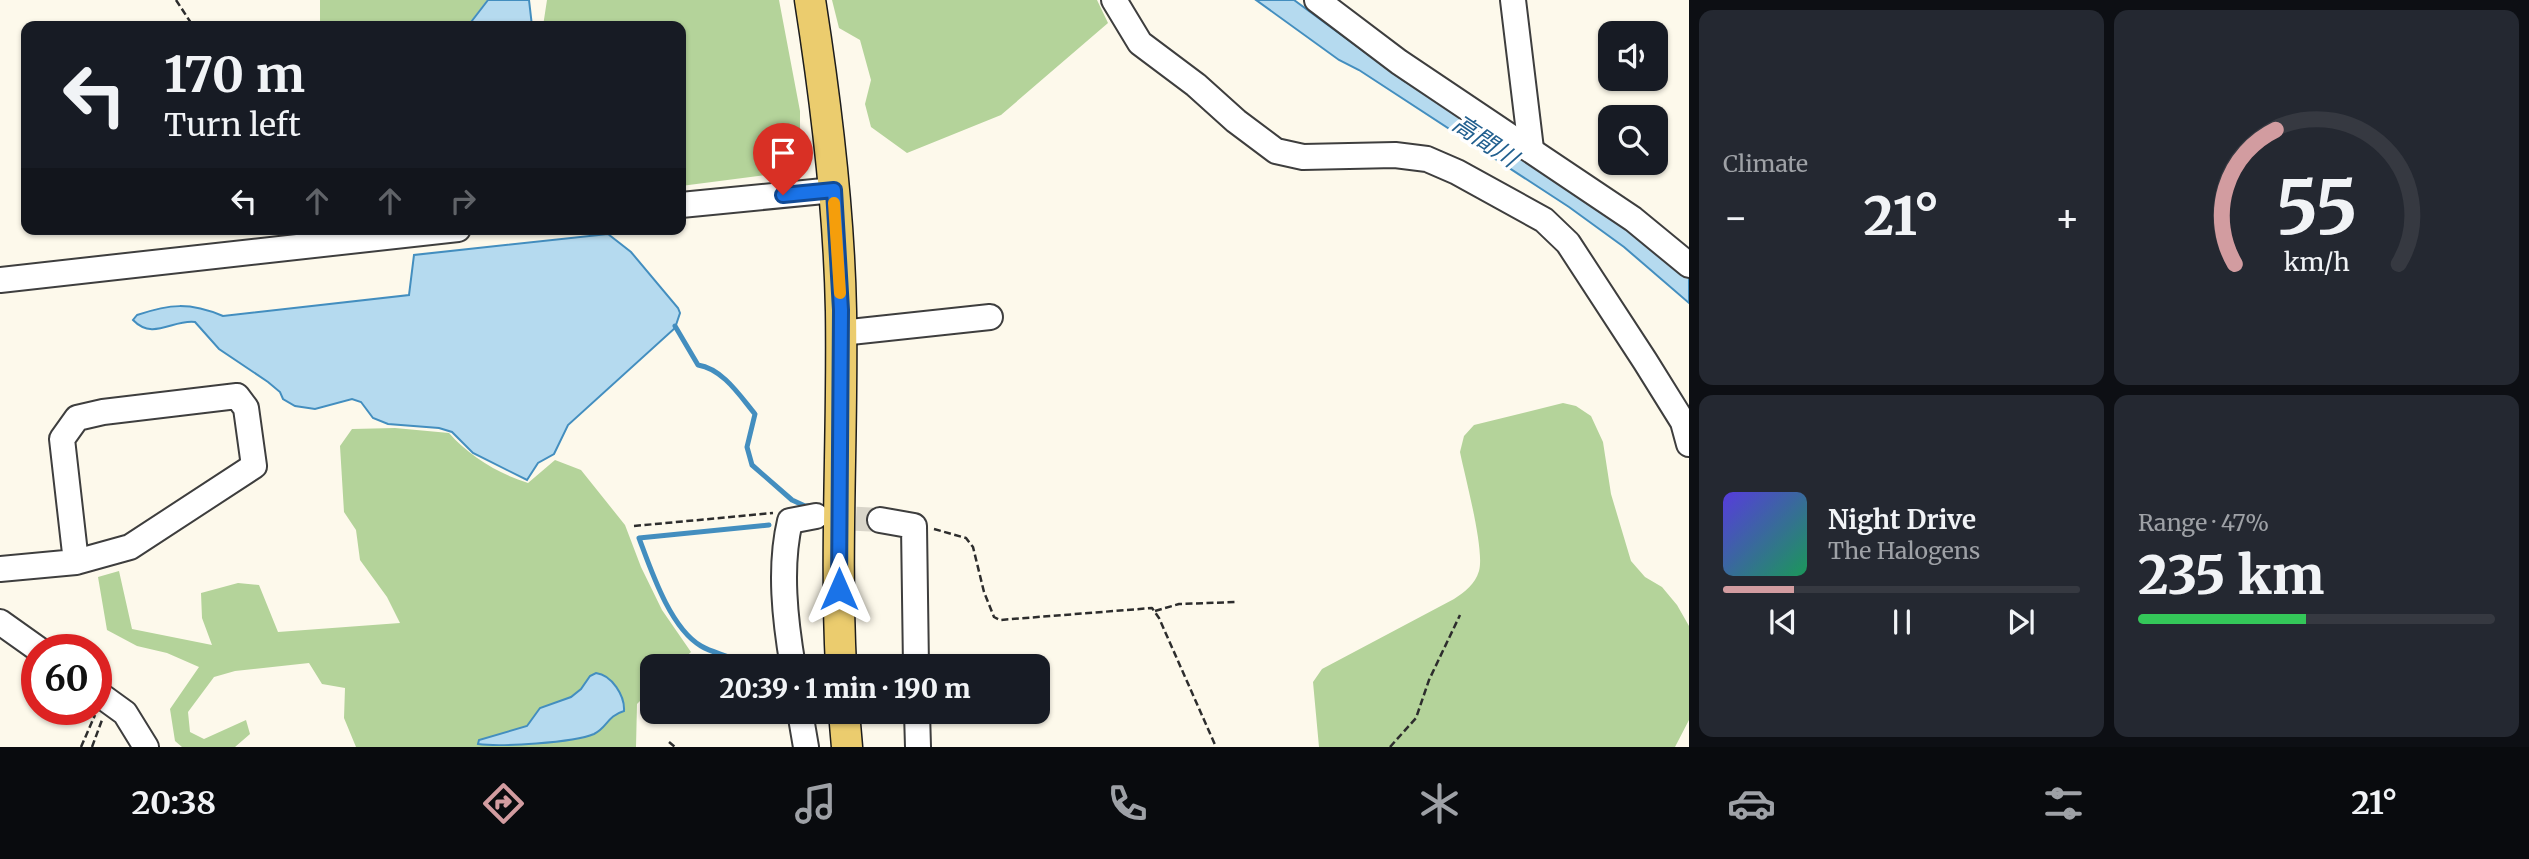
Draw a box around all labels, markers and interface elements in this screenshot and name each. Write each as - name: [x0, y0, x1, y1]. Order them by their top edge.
- map controls: [1598, 21, 1668, 175]
- button: sound: [1598, 21, 1668, 91]
- text: 170 m: [164, 44, 305, 105]
- icon: left: [49, 49, 140, 140]
- text: Turn left: [164, 105, 301, 145]
- button: search: [1598, 105, 1668, 175]
- water label: 高間川: [1447, 108, 1526, 175]
- pin: [753, 123, 813, 195]
- icon: arrive: [764, 134, 802, 172]
- text: Climate: [1723, 149, 1808, 178]
- text: 55: [2275, 162, 2358, 254]
- icon: left: [225, 182, 263, 220]
- icon: ahead: [298, 182, 336, 220]
- icon: ahead: [371, 182, 409, 220]
- icon: right: [444, 182, 482, 220]
- text: 21°: [1864, 184, 1939, 249]
- text: −: [1723, 194, 1748, 241]
- text: +: [2055, 194, 2080, 241]
- text: km/h: [2283, 245, 2350, 277]
- text: Night Drive: [1828, 503, 1976, 536]
- text: Range · 47%: [2138, 508, 2269, 537]
- text: The Halogens: [1828, 536, 1980, 565]
- text: 235 km: [2138, 543, 2324, 608]
- position arrow: [802, 552, 876, 626]
- icon: previous: [1764, 603, 1802, 641]
- icon: pause: [1883, 603, 1921, 641]
- icon: next: [2002, 603, 2040, 641]
- speed limit sign: 60: [21, 634, 112, 725]
- text: 20:39 · 1 min · 190 m: [720, 672, 971, 705]
- icon: directions: [479, 779, 528, 828]
- icon: music: [791, 779, 840, 828]
- icon: phone: [1103, 779, 1152, 828]
- icon: climate: [1415, 779, 1464, 828]
- icon: car: [1727, 779, 1776, 828]
- icon: filters: [2039, 779, 2088, 828]
- text: 20:38: [132, 783, 216, 823]
- text: 21°: [2351, 783, 2397, 823]

